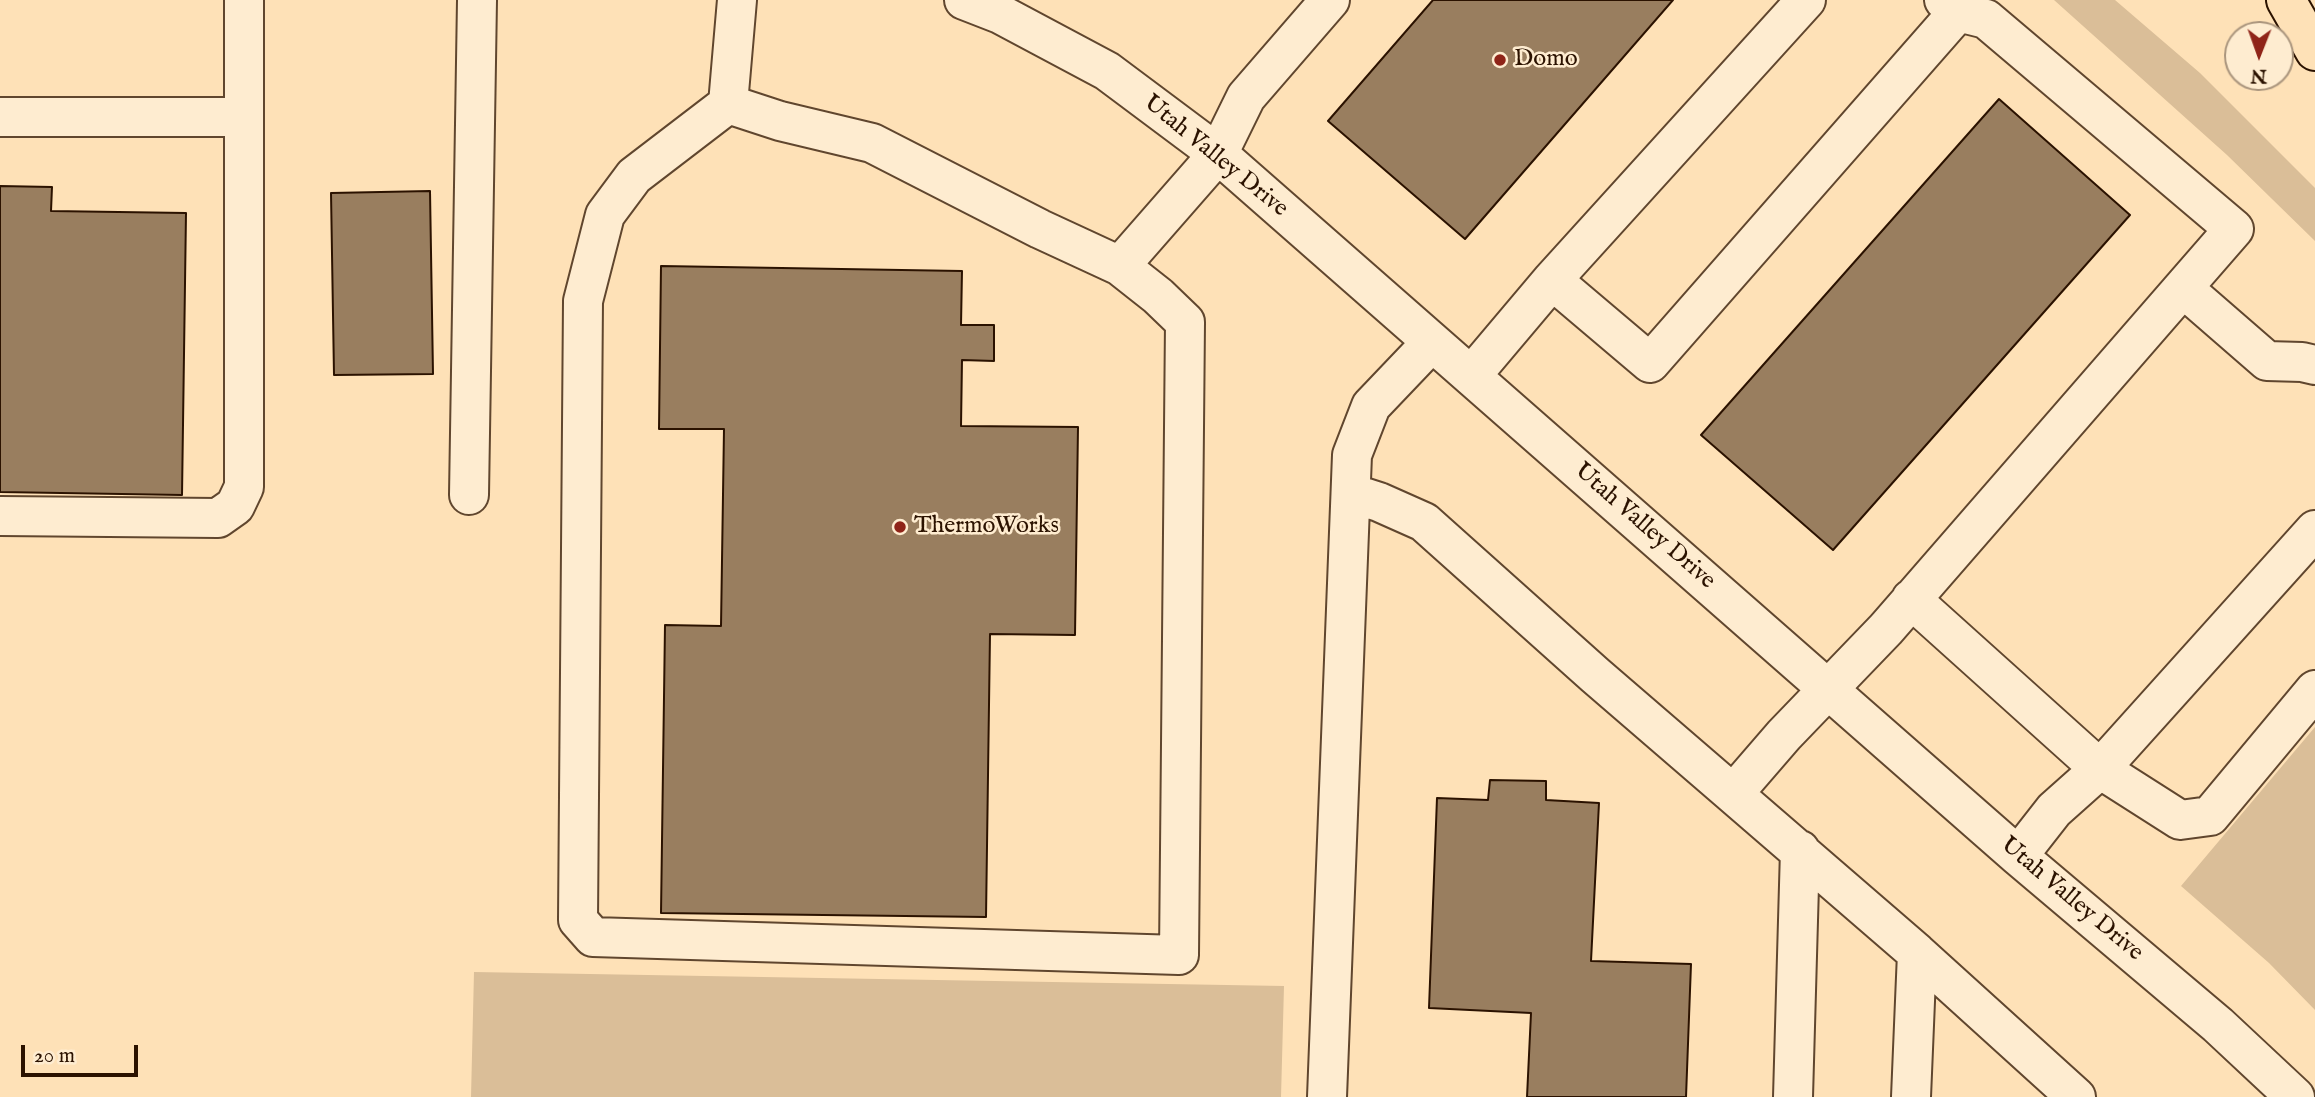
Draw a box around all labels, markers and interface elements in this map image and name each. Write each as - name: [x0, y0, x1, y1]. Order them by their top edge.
- north arrow: [2224, 21, 2294, 91]
- place label: Domo: [1514, 46, 1578, 74]
- marker: Domo: [1492, 52, 1508, 68]
- text: N: [2250, 63, 2267, 87]
- street label: Utah Valley Drive: [1137, 90, 1293, 224]
- street label: Utah Valley Drive: [1567, 458, 1721, 596]
- place label: ThermoWorks: [914, 513, 1059, 541]
- marker: ThermoWorks: [892, 519, 908, 535]
- street label: Utah Valley Drive: [1994, 832, 2148, 968]
- scale bar: [24, 1030, 142, 1074]
- text: 20 m: [34, 1043, 75, 1070]

